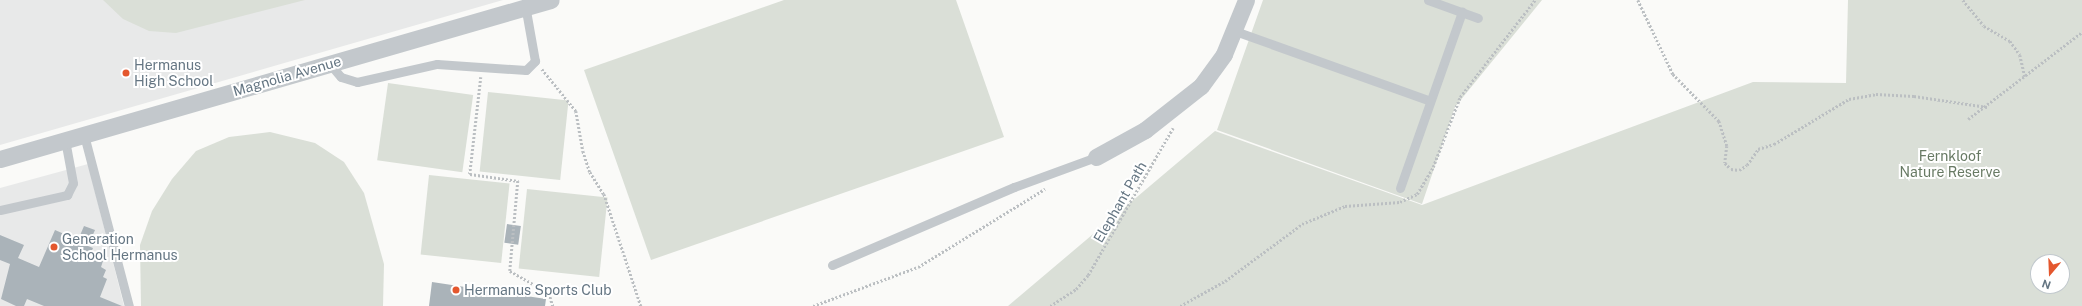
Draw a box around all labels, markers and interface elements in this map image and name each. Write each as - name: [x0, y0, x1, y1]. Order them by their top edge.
- street label: Magnolia Avenue: [231, 53, 343, 99]
- place label: Hermanus High School: [134, 57, 213, 90]
- marker: Hermanus High School: [121, 68, 131, 78]
- park label: Fernkloof Nature Reserve: [1900, 148, 2000, 180]
- street label: Elephant Path: [1090, 158, 1150, 246]
- place label: Generation School Hermanus: [62, 231, 178, 264]
- marker: Generation School Hermanus: [49, 242, 59, 252]
- north arrow: [2030, 254, 2070, 294]
- text: N: [2040, 277, 2052, 291]
- place label: Hermanus Sports Club: [464, 282, 612, 298]
- marker: Hermanus Sports Club: [451, 285, 461, 295]

